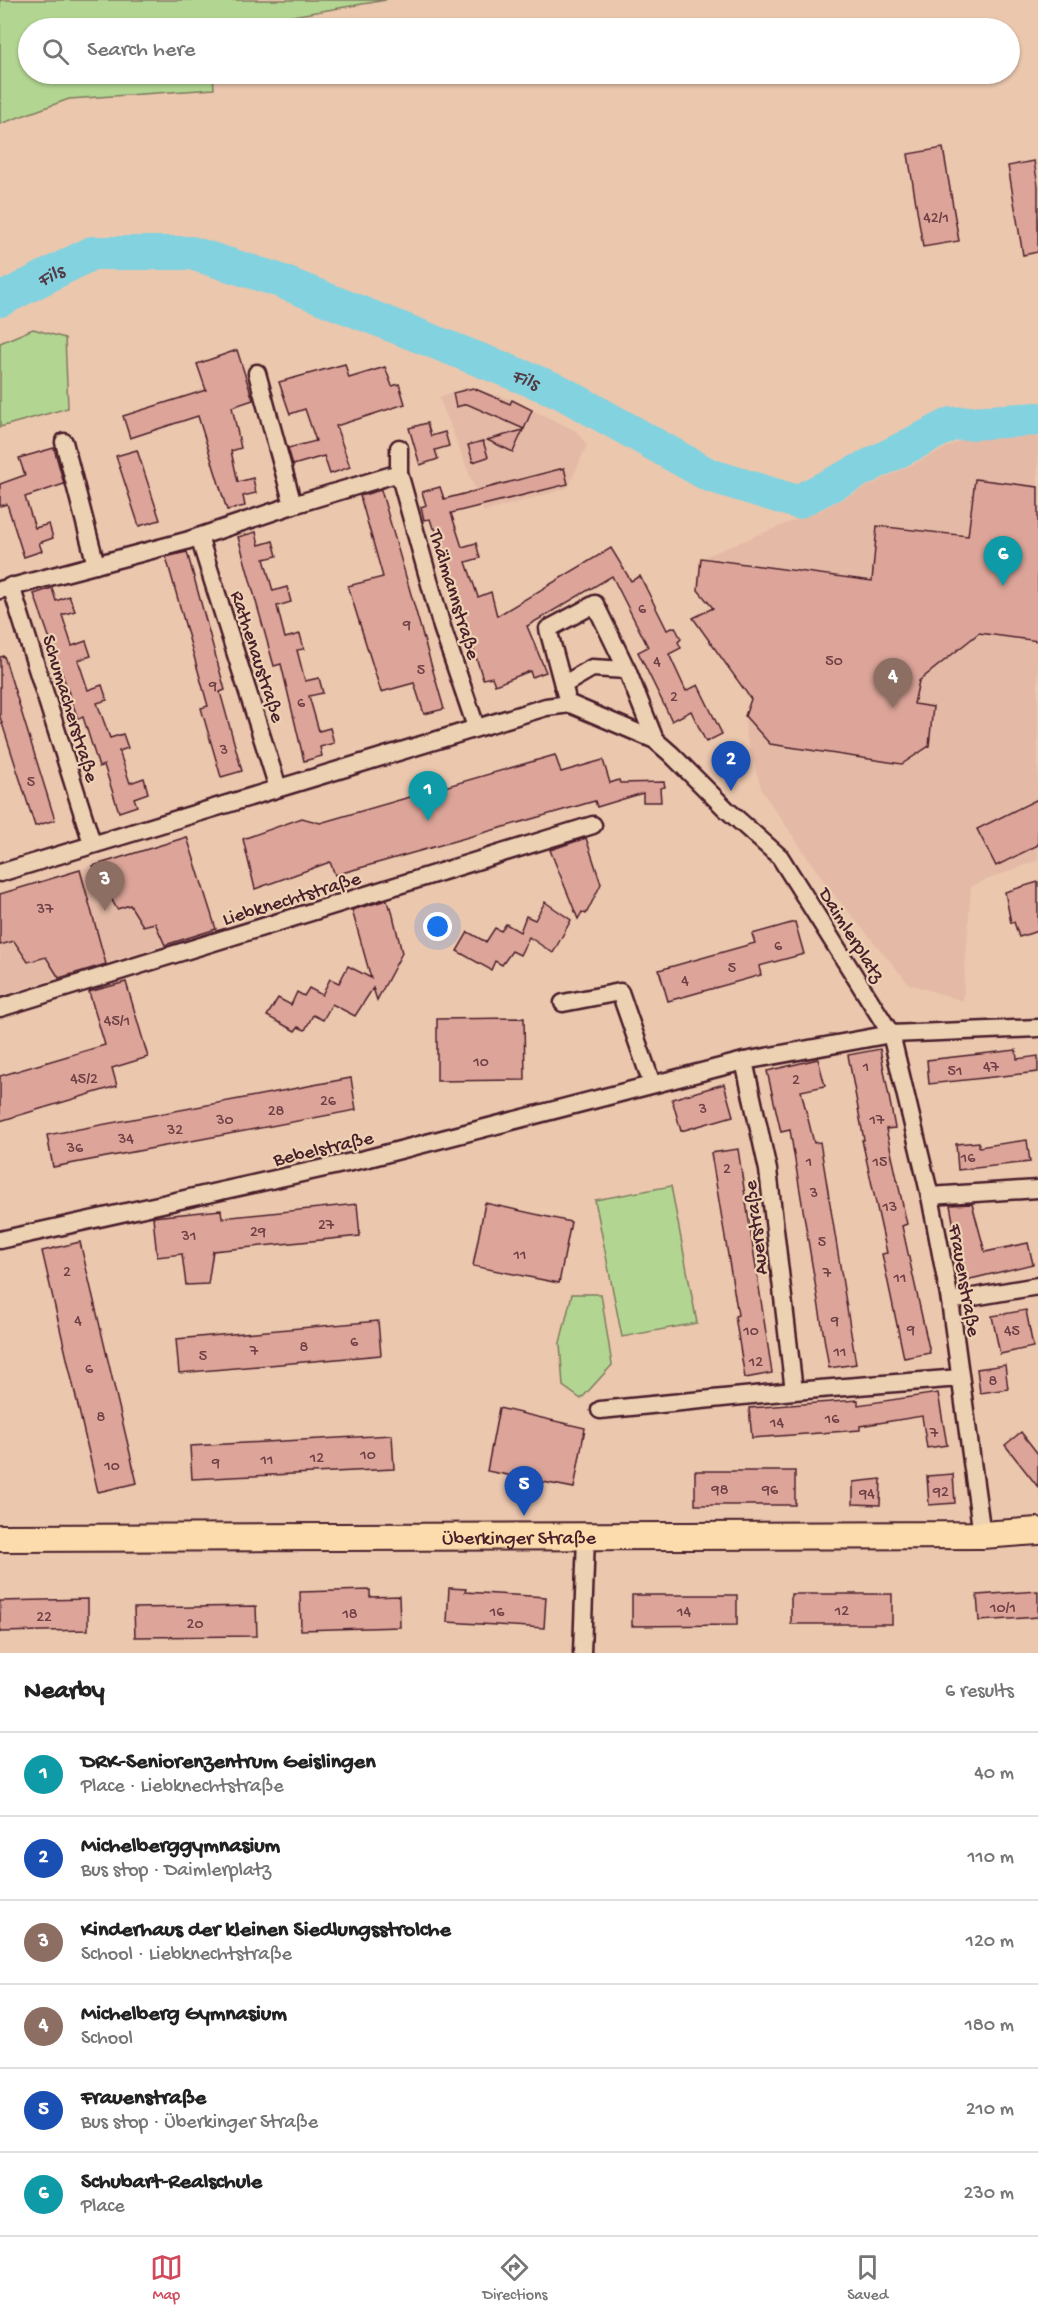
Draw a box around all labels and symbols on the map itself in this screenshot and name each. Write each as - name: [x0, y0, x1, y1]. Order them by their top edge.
- house number: 42/1: [923, 210, 949, 229]
- water label: Fils: [33, 259, 71, 295]
- water label: Fils: [507, 365, 544, 399]
- street label: Thälmannstraße: [422, 526, 484, 663]
- pin: 6: [984, 536, 1022, 586]
- street label: Rathenaustraße: [224, 588, 288, 726]
- house number: 6: [638, 601, 647, 620]
- house number: 9: [402, 617, 411, 636]
- street label: Schumacherstraße: [35, 633, 102, 786]
- house number: 50: [825, 653, 843, 672]
- house number: 4: [653, 654, 661, 673]
- pin: 4: [874, 658, 912, 708]
- house number: 5: [417, 662, 425, 681]
- house number: 9: [208, 678, 217, 697]
- house number: 2: [670, 689, 678, 708]
- house number: 6: [297, 695, 306, 714]
- house number: 3: [219, 742, 228, 761]
- pin: 2: [712, 742, 750, 791]
- pin: 1: [408, 772, 448, 821]
- house number: 5: [27, 774, 35, 793]
- pin: 3: [86, 862, 124, 911]
- street label: Liebknechtstraße: [220, 868, 364, 932]
- street label: Daimlerplatz: [811, 883, 889, 988]
- house number: 37: [36, 901, 54, 920]
- your location: [423, 912, 452, 941]
- house number: 6: [774, 938, 783, 957]
- house number: 5: [728, 960, 736, 979]
- house number: 4: [681, 973, 689, 992]
- house number: 45/1: [104, 1013, 130, 1032]
- house number: 10: [472, 1054, 489, 1073]
- house number: 1: [862, 1059, 869, 1078]
- house number: 47: [983, 1059, 1000, 1078]
- house number: 51: [948, 1063, 962, 1082]
- house number: 45/2: [70, 1071, 98, 1090]
- house number: 2: [792, 1072, 800, 1091]
- house number: 26: [320, 1093, 337, 1112]
- house number: 3: [698, 1101, 707, 1120]
- house number: 28: [268, 1103, 285, 1122]
- house number: 30: [215, 1112, 234, 1131]
- house number: 17: [869, 1112, 885, 1131]
- house number: 32: [166, 1122, 183, 1141]
- street label: Bebelstraße: [271, 1128, 377, 1173]
- house number: 34: [117, 1131, 134, 1150]
- house number: 36: [66, 1140, 84, 1159]
- house number: 16: [960, 1150, 976, 1169]
- house number: 1: [805, 1154, 812, 1173]
- house number: 15: [872, 1154, 887, 1173]
- house number: 2: [723, 1161, 731, 1180]
- street label: Auerstraße: [740, 1178, 775, 1276]
- house number: 3: [809, 1185, 818, 1204]
- house number: 13: [882, 1199, 897, 1218]
- house number: 27: [318, 1217, 335, 1236]
- street label: Frauenstraße: [941, 1222, 984, 1339]
- house number: 29: [250, 1224, 266, 1243]
- house number: 31: [181, 1228, 196, 1247]
- house number: 5: [818, 1234, 826, 1253]
- house number: 11: [513, 1247, 526, 1266]
- house number: 2: [63, 1264, 71, 1283]
- house number: 7: [822, 1265, 832, 1284]
- house number: 11: [893, 1270, 906, 1289]
- house number: 4: [74, 1313, 82, 1332]
- house number: 9: [830, 1313, 839, 1332]
- house number: 9: [906, 1322, 915, 1341]
- house number: 10: [742, 1323, 759, 1342]
- house number: 45: [1004, 1323, 1020, 1342]
- house number: 6: [350, 1334, 359, 1353]
- house number: 8: [300, 1339, 309, 1358]
- house number: 7: [249, 1343, 259, 1362]
- house number: 11: [833, 1344, 846, 1363]
- house number: 5: [199, 1348, 207, 1367]
- house number: 12: [748, 1354, 763, 1373]
- house number: 6: [85, 1361, 94, 1380]
- house number: 8: [989, 1373, 998, 1392]
- house number: 8: [97, 1409, 106, 1428]
- house number: 16: [824, 1411, 840, 1430]
- house number: 14: [769, 1415, 784, 1434]
- house number: 7: [929, 1425, 939, 1444]
- house number: 10: [359, 1447, 376, 1466]
- house number: 12: [309, 1450, 324, 1469]
- house number: 11: [260, 1452, 273, 1471]
- house number: 9: [211, 1455, 220, 1474]
- house number: 10: [103, 1458, 120, 1477]
- pin: 5: [504, 1466, 544, 1516]
- house number: 98: [711, 1482, 729, 1501]
- house number: 96: [761, 1482, 779, 1501]
- house number: 92: [932, 1484, 949, 1503]
- house number: 94: [858, 1486, 875, 1505]
- street label: Überkinger Straße: [442, 1528, 597, 1552]
- house number: 10/1: [989, 1600, 1016, 1619]
- house number: 12: [834, 1603, 849, 1622]
- house number: 16: [489, 1604, 505, 1623]
- house number: 14: [676, 1604, 691, 1623]
- house number: 18: [341, 1606, 358, 1625]
- house number: 22: [36, 1609, 52, 1628]
- house number: 20: [187, 1616, 203, 1635]

